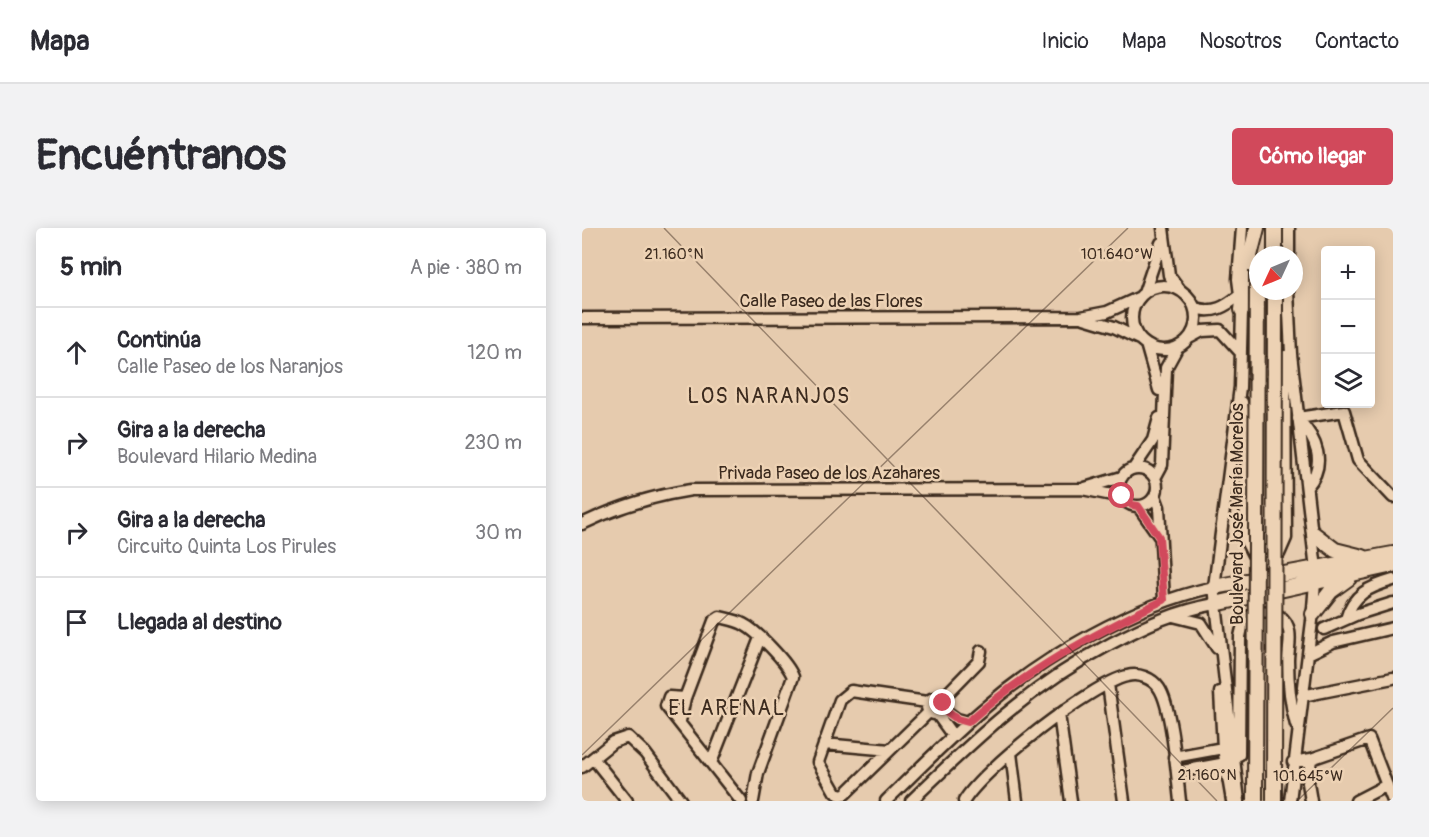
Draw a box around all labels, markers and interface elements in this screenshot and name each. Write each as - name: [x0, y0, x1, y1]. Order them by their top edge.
- text: Mapa: [30, 24, 89, 59]
- text: Inicio: [1042, 28, 1089, 55]
- text: Mapa: [1122, 28, 1166, 55]
- text: Nosotros: [1199, 28, 1282, 55]
- text: Contacto: [1315, 28, 1399, 55]
- button: Cómo llegar: [1232, 128, 1393, 185]
- text: Encuéntranos: [36, 130, 286, 182]
- text: 21.160°N: [644, 245, 704, 264]
- text: 101.640°W: [1081, 245, 1153, 264]
- north arrow: [1249, 246, 1303, 300]
- map controls: [1321, 246, 1375, 408]
- button: +: [1321, 246, 1375, 300]
- text: 5 min: [60, 251, 122, 283]
- text: A pie · 380 m: [410, 255, 522, 280]
- street label: Calle Paseo de las Flores: [739, 290, 923, 313]
- button: −: [1321, 300, 1375, 354]
- text: Continúa: [117, 326, 201, 354]
- icon: ahead: [60, 336, 93, 369]
- text: 120 m: [467, 340, 522, 365]
- text: Calle Paseo de los Naranjos: [117, 354, 343, 379]
- button: layers: [1321, 354, 1375, 408]
- district label: LOS NARANJOS: [687, 383, 851, 410]
- street label: Boulevard José María Morelos: [1226, 403, 1249, 625]
- text: Gira a la derecha: [117, 416, 265, 444]
- icon: right: [60, 426, 93, 459]
- text: 230 m: [465, 430, 522, 455]
- text: Boulevard Hilario Medina: [117, 444, 317, 469]
- street label: Privada Paseo de los Azahares: [718, 462, 940, 485]
- route start: [1108, 482, 1134, 508]
- text: Gira a la derecha: [117, 506, 265, 534]
- icon: right: [60, 516, 93, 549]
- text: 30 m: [475, 520, 522, 545]
- text: Circuito Quinta Los Pirules: [117, 534, 336, 559]
- icon: arrive: [60, 606, 93, 639]
- text: Llegada al destino: [117, 608, 282, 636]
- route end: [929, 689, 955, 715]
- district label: EL ARENAL: [668, 695, 786, 722]
- text: 21.160°N: [1177, 766, 1237, 785]
- text: 101.645°W: [1273, 767, 1343, 786]

